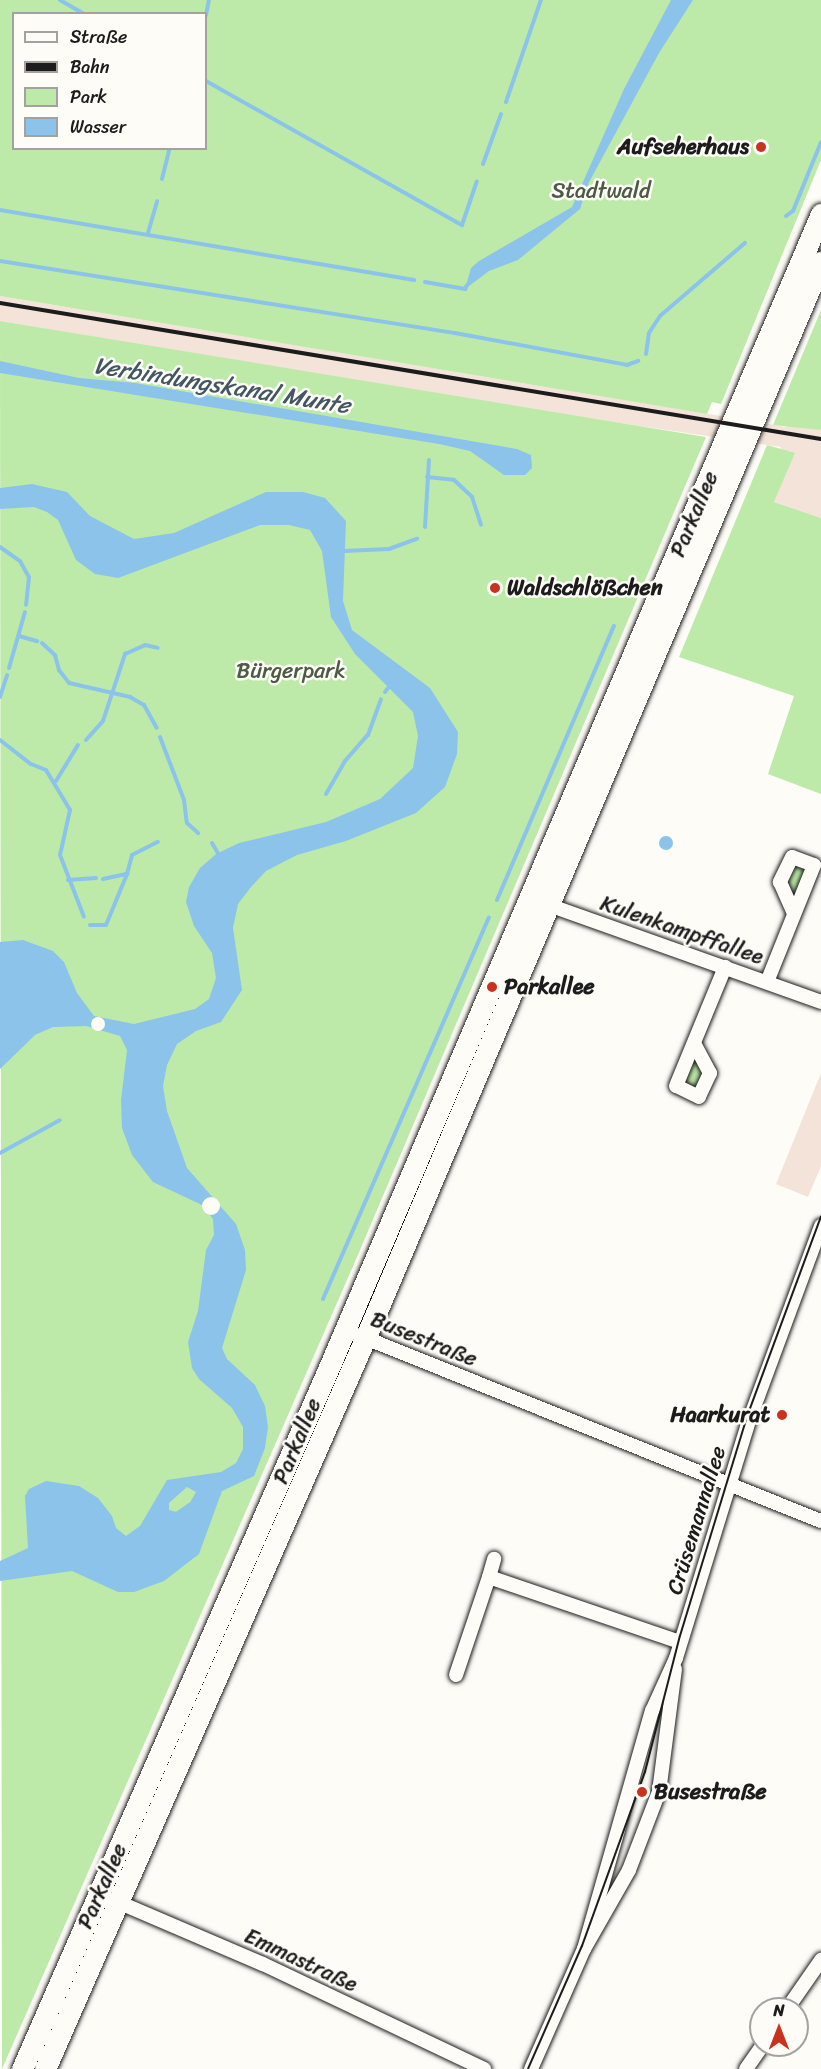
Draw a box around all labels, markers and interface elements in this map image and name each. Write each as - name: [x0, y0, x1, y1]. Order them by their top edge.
- legend: [12, 12, 207, 150]
- text: Straße: [70, 21, 127, 53]
- text: Bahn: [70, 51, 110, 83]
- text: Park: [70, 81, 107, 113]
- text: Wasser: [70, 111, 126, 143]
- place label: Aufseherhaus: [617, 134, 749, 160]
- marker: Aufseherhaus: [754, 140, 768, 154]
- park label: Stadtwald: [551, 178, 651, 204]
- water label: Verbindungskanal Munte: [91, 351, 353, 421]
- street label: Parkallee: [664, 467, 724, 561]
- place label: Waldschlößchen: [507, 575, 663, 601]
- marker: Waldschlößchen: [488, 581, 502, 595]
- park label: Bürgerpark: [236, 658, 346, 684]
- street label: Kulenkampffallee: [597, 890, 767, 970]
- place label: Parkallee: [504, 974, 595, 1000]
- marker: Parkallee: [485, 980, 499, 994]
- street label: Busestraße: [367, 1306, 481, 1372]
- street label: Parkallee: [267, 1394, 327, 1488]
- place label: Haarkurat: [670, 1402, 770, 1428]
- marker: Haarkurat: [775, 1408, 789, 1422]
- street label: Crüsemannallee: [661, 1443, 731, 1597]
- place label: Busestraße: [654, 1779, 767, 1805]
- marker: Busestraße: [635, 1785, 649, 1799]
- street label: Parkallee: [72, 1839, 132, 1933]
- street label: Emmastraße: [240, 1922, 362, 1998]
- text: N: [773, 1996, 785, 2025]
- north arrow: [749, 1997, 809, 2057]

